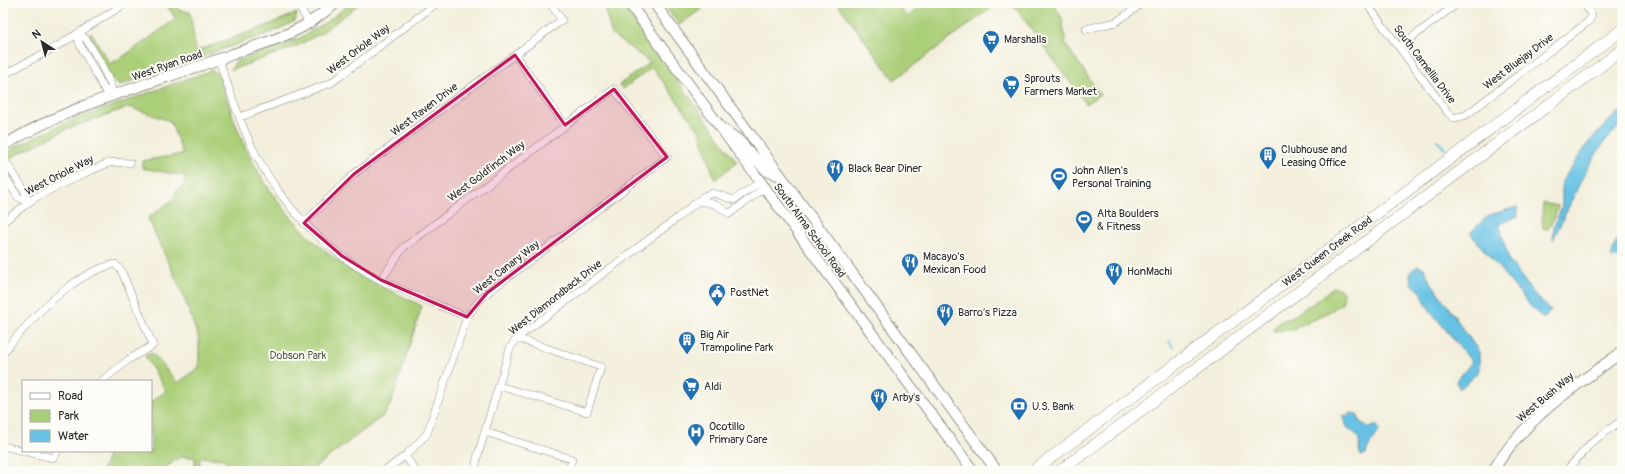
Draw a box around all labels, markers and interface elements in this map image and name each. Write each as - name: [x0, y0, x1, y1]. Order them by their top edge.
- street label: West Oriole Way: [324, 21, 392, 77]
- north arrow: [22, 22, 62, 62]
- street label: South Camellia Drive: [1391, 22, 1459, 107]
- text: N: [30, 27, 44, 42]
- supermarket icon: Marshalls: [981, 29, 1001, 54]
- street label: West Bluejay Drive: [1481, 30, 1556, 92]
- place label: Marshalls: [1004, 33, 1046, 46]
- street label: West Ryan Road: [130, 47, 204, 84]
- place label: Sprouts Farmers Market: [1024, 72, 1097, 98]
- supermarket icon: Sprouts Farmers Market: [1001, 74, 1021, 99]
- street label: West Raven Drive: [388, 80, 461, 139]
- street label: West Goldfinch Way: [445, 138, 527, 205]
- place label: Clubhouse and Leasing Office: [1281, 143, 1347, 169]
- building icon: Clubhouse and Leasing Office: [1258, 145, 1278, 170]
- street label: West Oriole Way: [23, 153, 96, 198]
- restaurant icon: Black Bear Diner: [825, 158, 845, 183]
- place label: Black Bear Diner: [848, 162, 922, 175]
- place label: John Allen's Personal Training: [1072, 164, 1151, 190]
- sports icon: John Allen's Personal Training: [1049, 166, 1069, 191]
- street label: South Alma School Road: [771, 181, 848, 280]
- place label: Alta Boulders & Fitness: [1097, 207, 1159, 233]
- sports icon: Alta Boulders & Fitness: [1074, 209, 1094, 234]
- street label: West Queen Creek Road: [1280, 213, 1375, 289]
- street label: West Canary Way: [471, 238, 542, 297]
- place label: Macayo's Mexican Food: [923, 250, 986, 276]
- restaurant icon: Macayo's Mexican Food: [900, 252, 920, 277]
- street label: West Diamondback Drive: [506, 257, 605, 338]
- restaurant icon: HonMachi: [1104, 261, 1124, 286]
- place label: HonMachi: [1127, 265, 1172, 278]
- public building icon: PostNet: [707, 282, 727, 307]
- place label: PostNet: [730, 286, 769, 299]
- restaurant icon: Barro's Pizza: [935, 302, 955, 327]
- place label: Barro's Pizza: [958, 306, 1017, 319]
- place label: Big Air Trampoline Park: [700, 328, 774, 354]
- building icon: Big Air Trampoline Park: [677, 330, 697, 355]
- park label: Dobson Park: [270, 349, 327, 362]
- street label: West Bush Way: [1514, 370, 1577, 425]
- supermarket icon: Aldi: [681, 376, 701, 401]
- legend: [22, 380, 152, 452]
- place label: Aldi: [704, 380, 721, 393]
- restaurant icon: Arby's: [869, 387, 889, 412]
- text: Road: [58, 389, 83, 404]
- place label: Arby's: [892, 391, 920, 404]
- bank icon: U.S. Bank: [1009, 396, 1029, 421]
- place label: U.S. Bank: [1032, 400, 1075, 413]
- text: Park: [58, 409, 79, 424]
- place label: Ocotillo Primary Care: [709, 420, 768, 446]
- hospital icon: Ocotillo Primary Care: [686, 422, 706, 447]
- text: Water: [58, 429, 89, 444]

